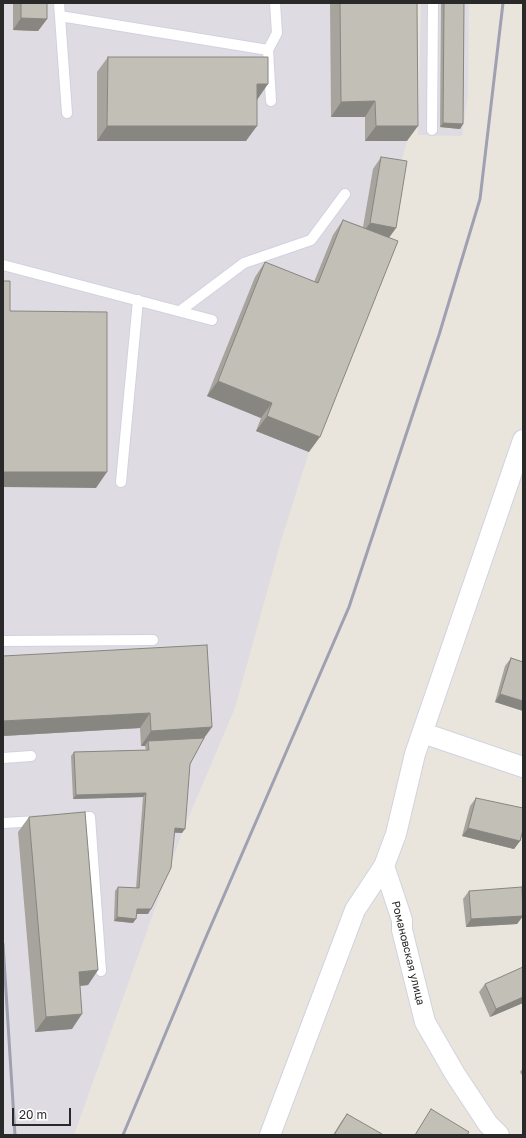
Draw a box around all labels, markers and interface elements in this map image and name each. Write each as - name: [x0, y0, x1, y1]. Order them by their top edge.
- street label: Романовская улица: [389, 899, 427, 1007]
- scale bar: [14, 1100, 73, 1126]
- text: 20 m: [19, 1107, 47, 1122]

